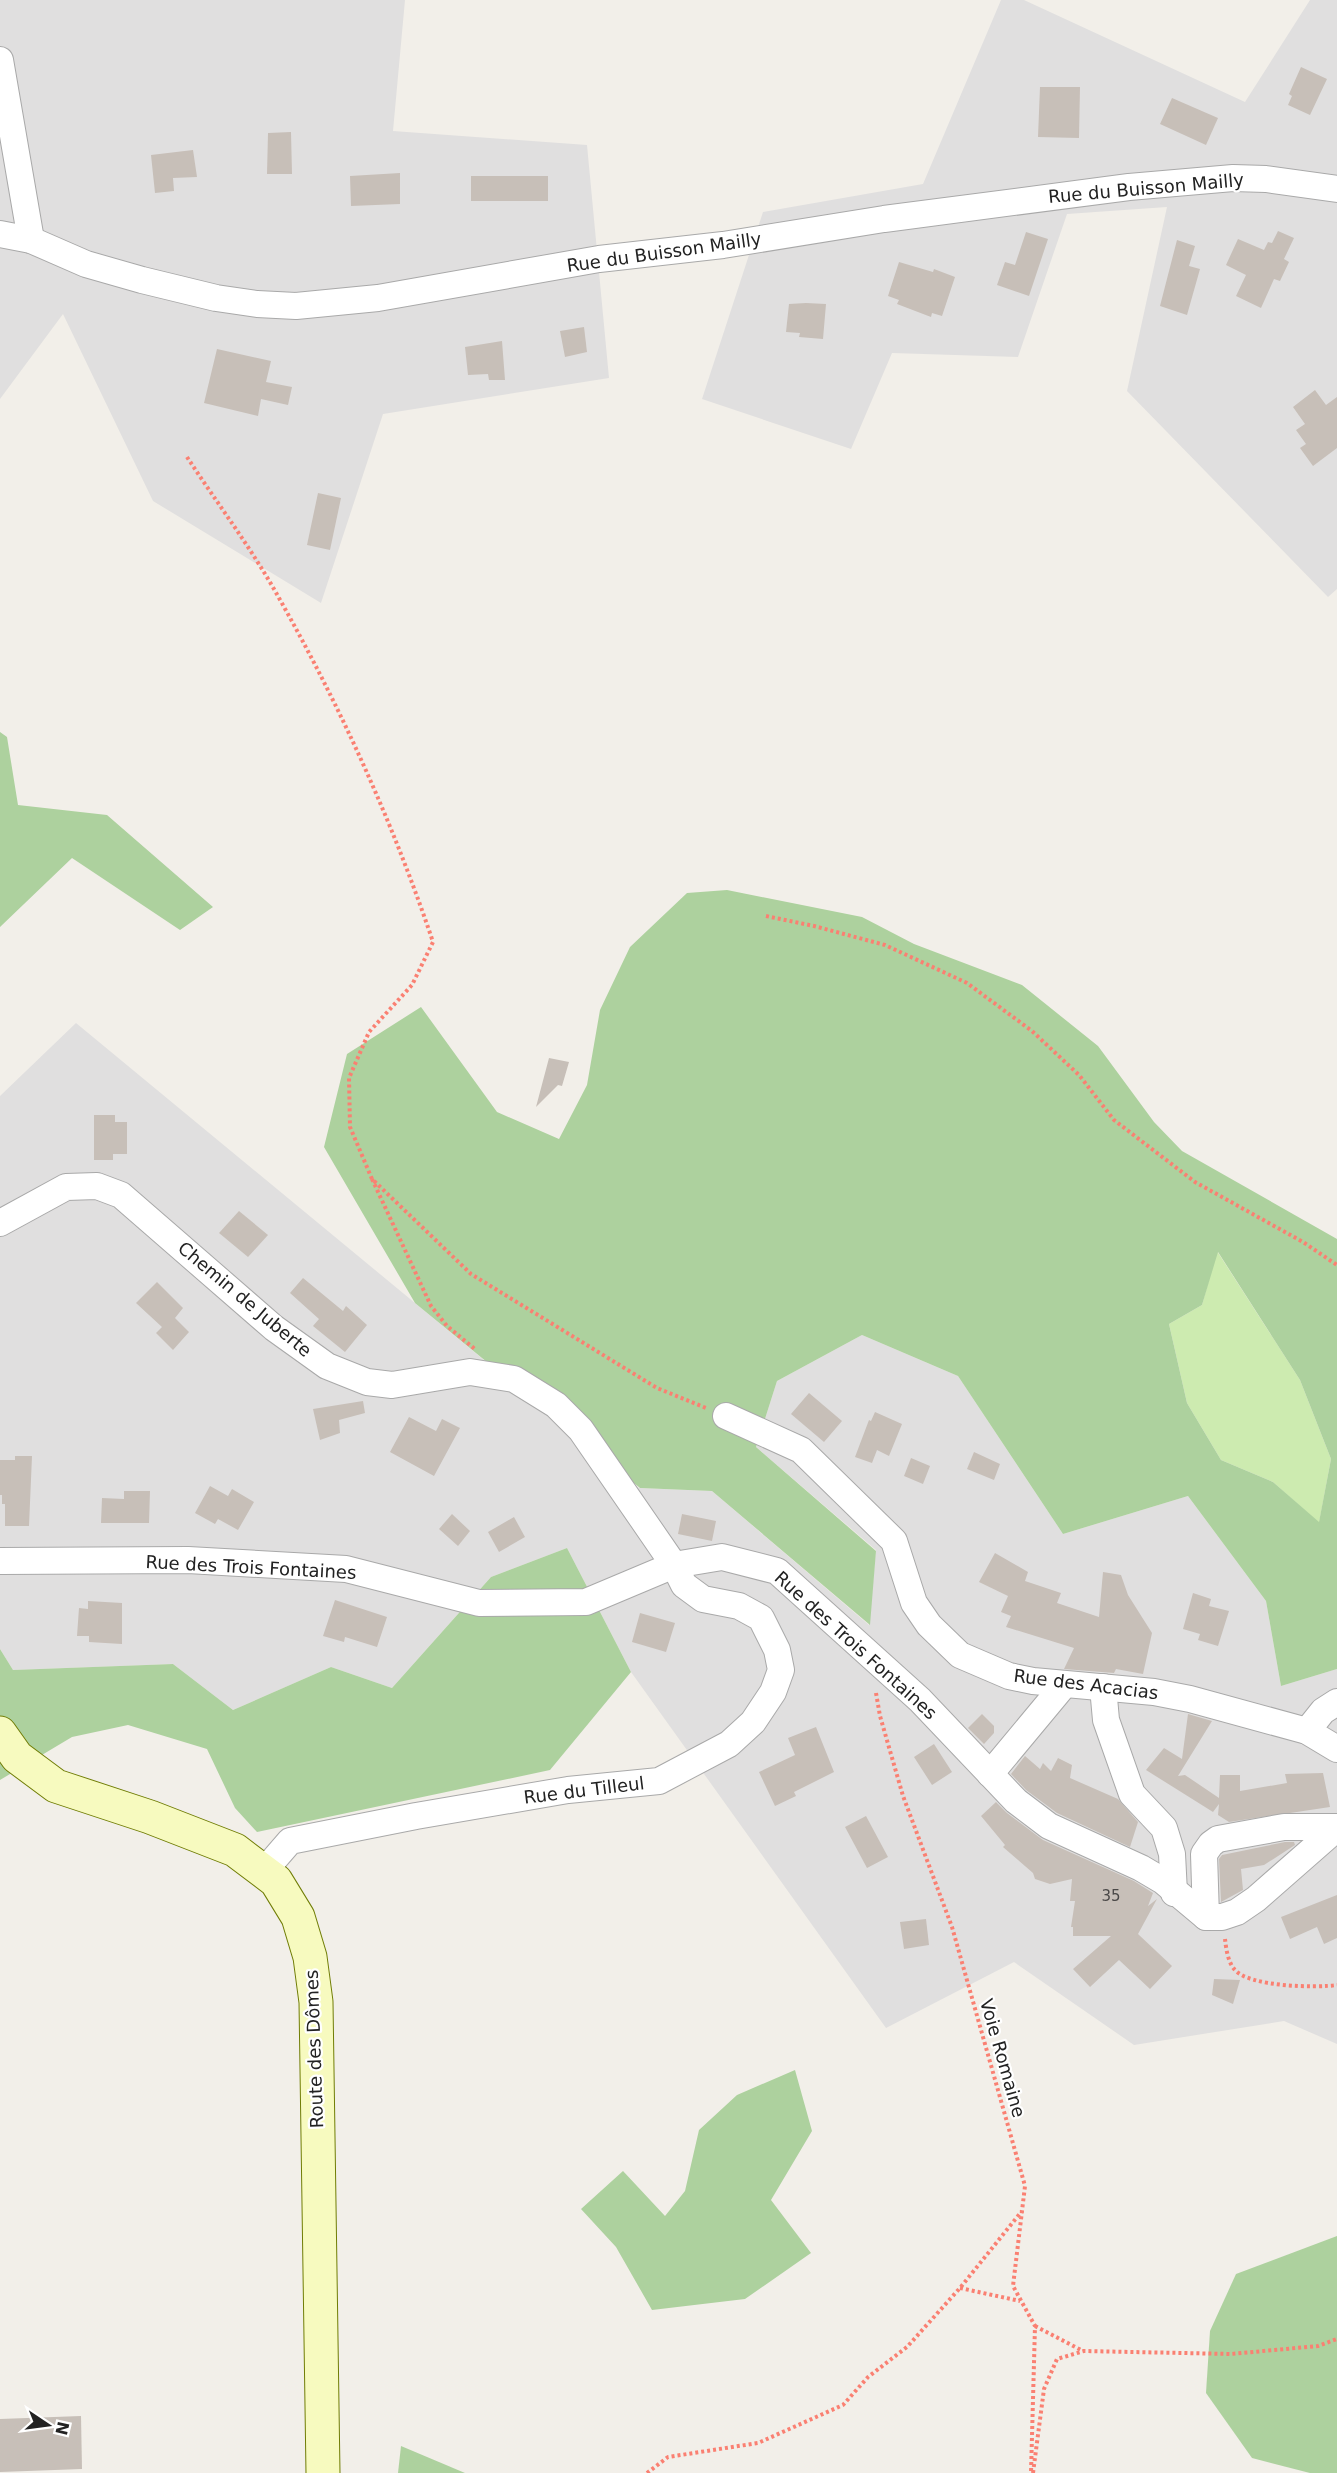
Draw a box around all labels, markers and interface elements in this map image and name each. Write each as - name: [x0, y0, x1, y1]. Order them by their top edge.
- street label: Rue du Buisson Mailly: [1047, 169, 1245, 207]
- street label: Rue du Buisson Mailly: [565, 228, 763, 276]
- street label: Chemin de Juberte: [174, 1237, 316, 1361]
- street label: Rue des Trois Fontaines: [145, 1551, 357, 1583]
- street label: Rue des Trois Fontaines: [771, 1567, 941, 1723]
- street label: Rue des Acacias: [1012, 1665, 1160, 1703]
- street label: Rue du Tilleul: [522, 1772, 646, 1808]
- house number: 35: [1101, 1887, 1121, 1905]
- street label: Route des Dômes: [301, 1969, 327, 2129]
- street label: Voie Romaine: [976, 1996, 1030, 2120]
- north arrow: [18, 2395, 78, 2455]
- text: N: [51, 2420, 73, 2437]

